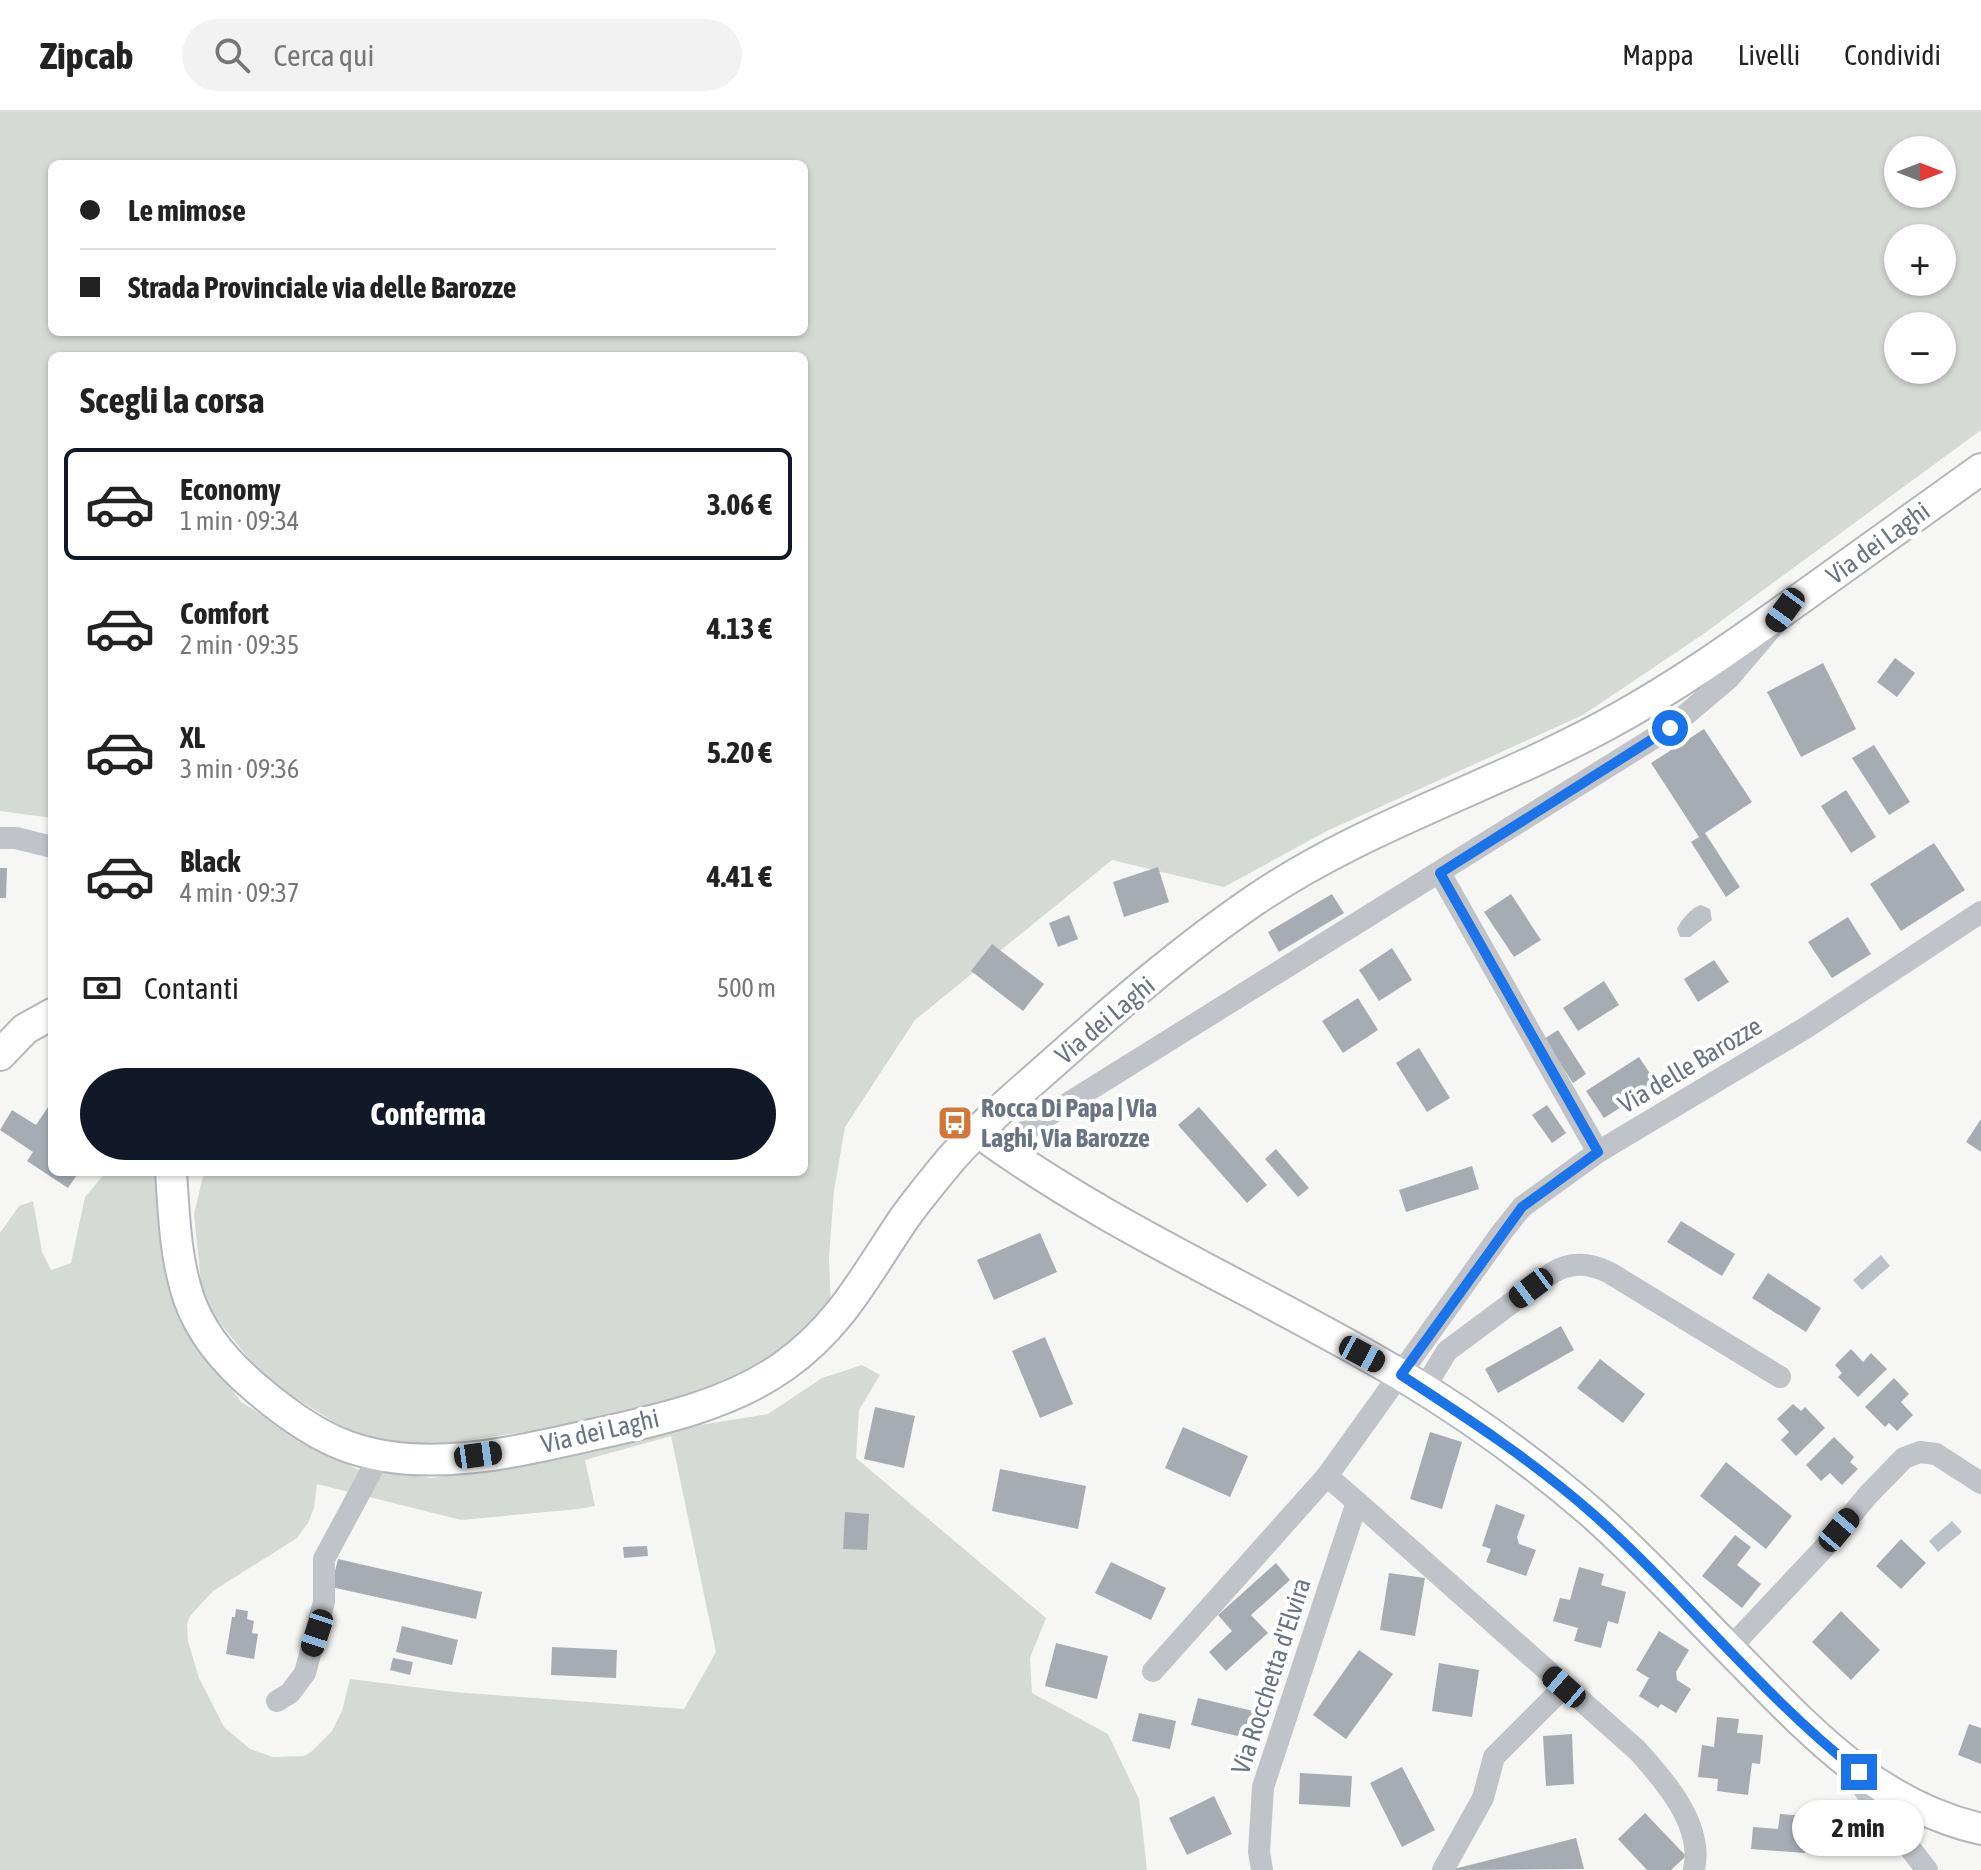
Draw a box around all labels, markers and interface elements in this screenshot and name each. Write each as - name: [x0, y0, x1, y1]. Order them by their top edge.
- search box: [182, 19, 742, 91]
- icon: search: [210, 33, 254, 77]
- text: Zipcab: [40, 34, 134, 77]
- text: Cerca qui: [274, 38, 374, 72]
- text: Mappa: [1622, 39, 1694, 71]
- text: Livelli: [1738, 39, 1800, 71]
- text: Condividi: [1844, 39, 1941, 71]
- north arrow: [1884, 136, 1956, 208]
- map controls: [1884, 136, 1956, 384]
- text: Le mimose: [128, 193, 246, 227]
- button: +: [1884, 224, 1956, 296]
- text: Strada Provinciale via delle Barozze: [128, 270, 516, 304]
- button: −: [1884, 312, 1956, 384]
- text: Scegli la corsa: [80, 379, 265, 421]
- icon: car: [84, 468, 156, 540]
- text: Economy: [180, 472, 281, 506]
- text: 3.06 €: [707, 487, 772, 521]
- street label: Via dei Laghi: [1821, 496, 1935, 590]
- text: 1 min · 09:34: [180, 506, 299, 536]
- car: [1761, 584, 1809, 636]
- icon: car: [84, 592, 156, 664]
- text: Comfort: [180, 596, 269, 630]
- text: 4.13 €: [707, 611, 772, 645]
- text: 2 min · 09:35: [180, 630, 299, 660]
- route start: [1652, 710, 1688, 746]
- icon: car: [84, 716, 156, 788]
- text: XL: [180, 720, 205, 754]
- text: 5.20 €: [707, 735, 772, 769]
- text: 3 min · 09:36: [180, 754, 299, 784]
- icon: car: [84, 840, 156, 912]
- text: Black: [180, 844, 240, 878]
- text: 4.41 €: [707, 859, 772, 893]
- text: 4 min · 09:37: [180, 878, 299, 908]
- icon: cash: [80, 966, 124, 1010]
- street label: Via dei Laghi: [1049, 970, 1161, 1070]
- text: Contanti: [144, 971, 239, 1005]
- text: 500 m: [717, 973, 776, 1003]
- street label: Via delle Barozze: [1613, 1011, 1767, 1119]
- button: Conferma: [80, 1068, 776, 1160]
- place label: Rocca Di Papa | Via Laghi, Via Barozze: [981, 1093, 1157, 1153]
- bus stop icon: Rocca Di Papa | Via Laghi, Via Barozze: [936, 1104, 974, 1142]
- car: [1505, 1264, 1557, 1312]
- car: [1335, 1332, 1389, 1376]
- street label: Via dei Laghi: [538, 1403, 662, 1459]
- car: [453, 1440, 503, 1470]
- car: [1814, 1504, 1864, 1556]
- street label: Via Rocchetta d'Elvira: [1225, 1574, 1317, 1778]
- car: [298, 1606, 336, 1660]
- car: [1538, 1662, 1590, 1712]
- route end: [1841, 1754, 1877, 1790]
- callout: 2 min: [1793, 1800, 1925, 1856]
- text: 2 min: [1831, 1813, 1885, 1843]

